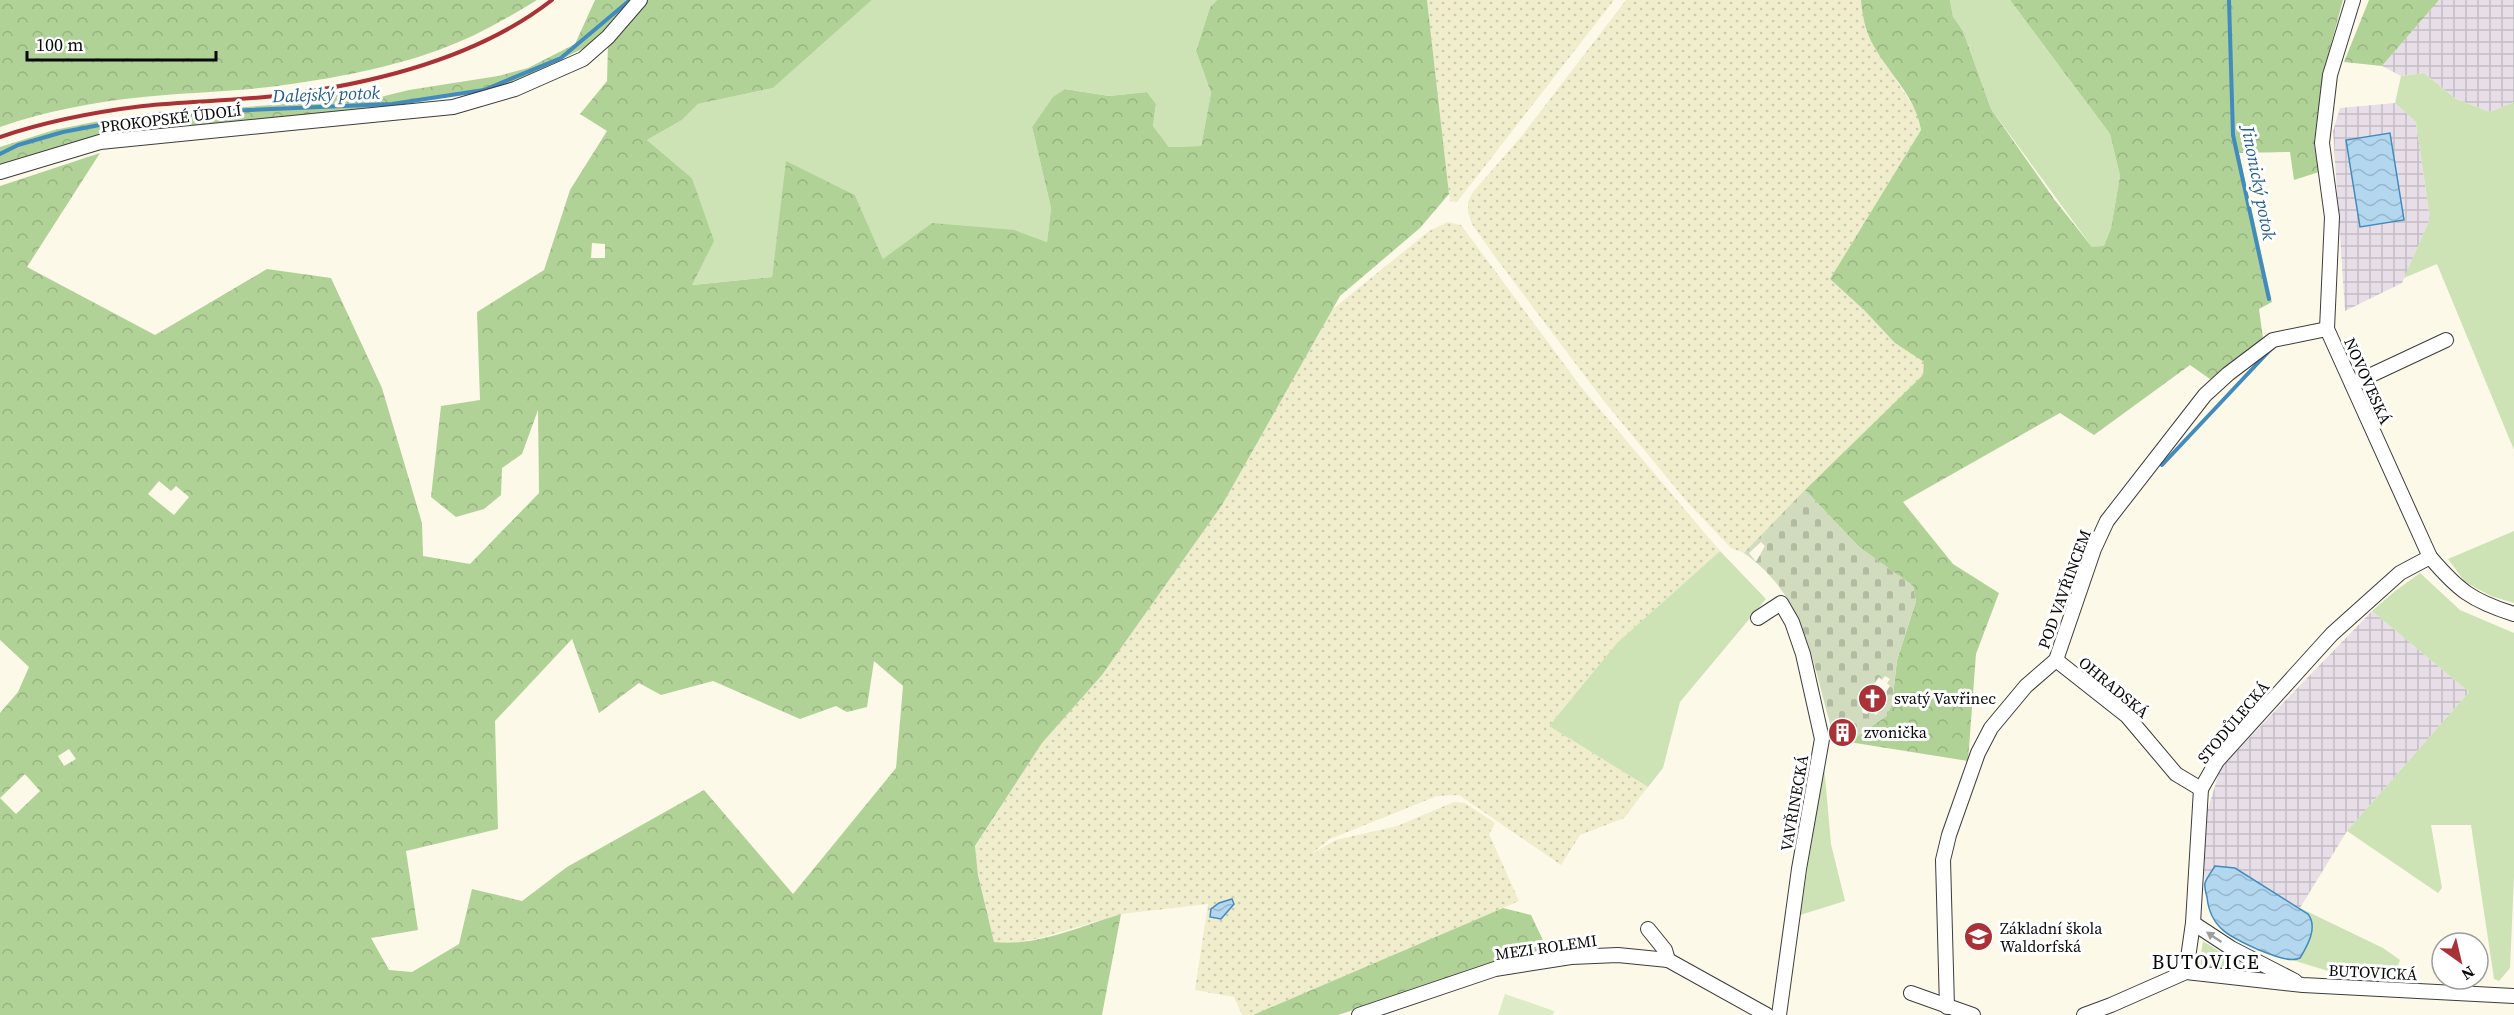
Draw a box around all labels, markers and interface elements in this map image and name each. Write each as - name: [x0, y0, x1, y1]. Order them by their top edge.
- scale bar: [27, 24, 216, 62]
- text: 100 m: [36, 32, 83, 57]
- water label: Dalejský potok: [271, 80, 381, 108]
- street label: PROKOPSKÉ ÚDOLÍ: [99, 98, 243, 138]
- water label: Jinonický potok: [2235, 121, 2282, 243]
- street label: NOVOVESKÁ: [2339, 334, 2397, 428]
- street label: POD VAVŘINCEM: [2032, 526, 2096, 652]
- street label: OHRADSKÁ: [2074, 651, 2154, 723]
- street label: STODŮLECKÁ: [2192, 676, 2274, 768]
- church icon: svatý Vavřinec: [1857, 682, 1889, 714]
- place label: svatý Vavřinec: [1894, 687, 1996, 709]
- building icon: zvonička: [1827, 716, 1859, 748]
- place label: zvonička: [1864, 721, 1928, 743]
- street label: VAVŘINECKÁ: [1775, 753, 1813, 853]
- place label: Základní škola Waldorfská: [2000, 917, 2103, 957]
- school or university icon: Základní škola Waldorfská: [1963, 921, 1995, 953]
- street label: MEZI ROLEMI: [1494, 929, 1599, 965]
- one-way arrow: [2207, 931, 2223, 943]
- north arrow: [2430, 931, 2490, 991]
- district label: BUTOVICE: [2152, 948, 2260, 976]
- street label: BUTOVICKÁ: [2328, 959, 2418, 985]
- text: N: [2457, 961, 2479, 986]

